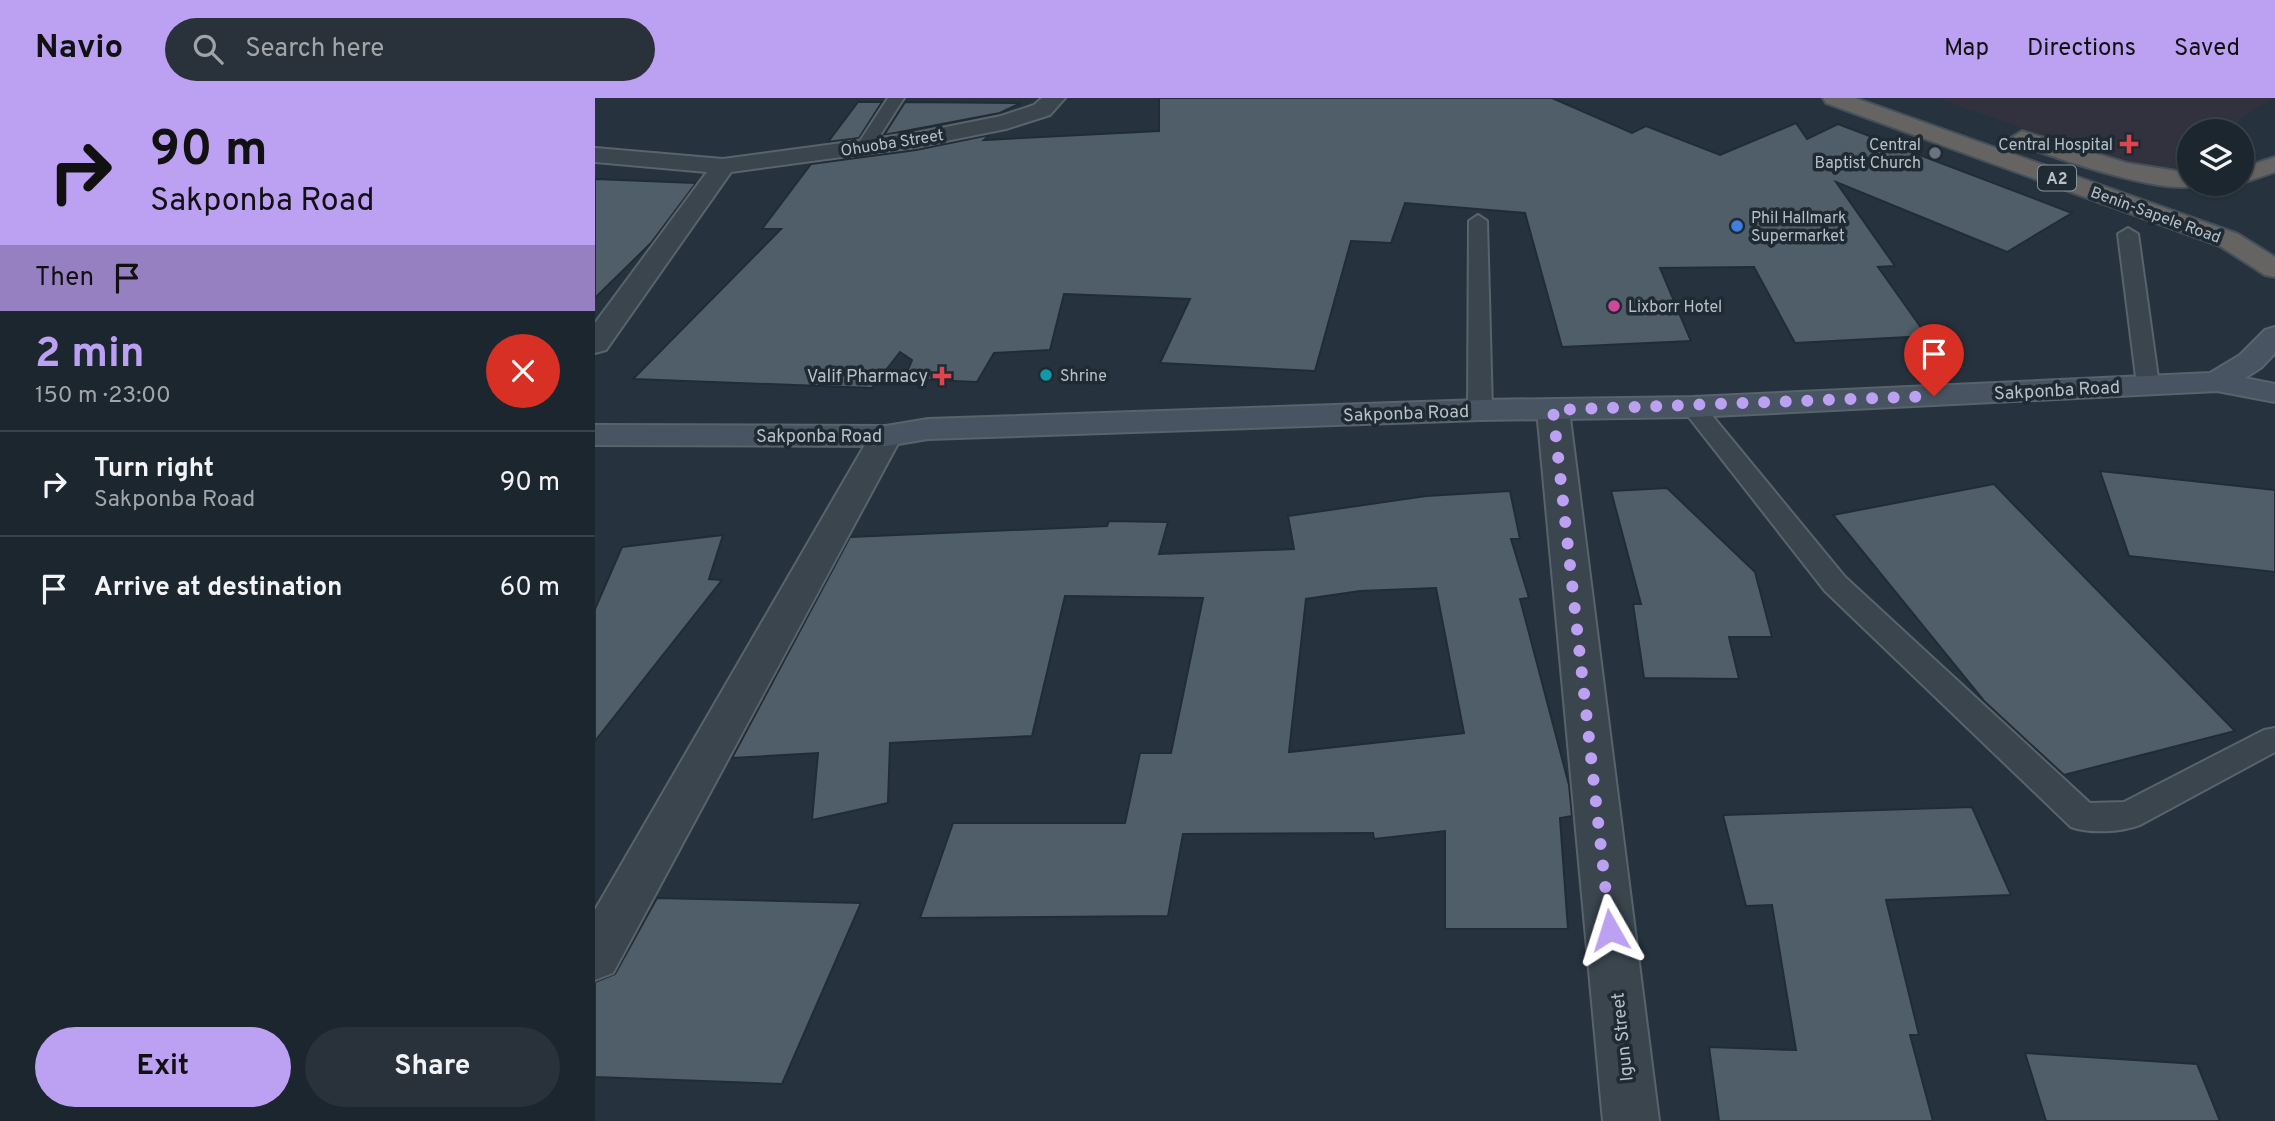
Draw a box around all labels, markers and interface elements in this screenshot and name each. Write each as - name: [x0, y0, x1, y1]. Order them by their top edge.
- search box: [165, 18, 655, 81]
- text: Navio: [35, 28, 123, 70]
- icon: search: [189, 30, 227, 68]
- text: Search here: [245, 33, 384, 66]
- text: Map: [1944, 34, 1989, 64]
- text: Directions: [2027, 34, 2136, 64]
- text: Saved: [2174, 34, 2240, 64]
- map controls: [2177, 119, 2254, 196]
- button: layers: [2177, 119, 2254, 196]
- text: 90 m: [150, 121, 268, 183]
- icon: right: [35, 126, 126, 217]
- street label: Ohuoba Street: [839, 126, 945, 162]
- marker: Central Hospital: [2119, 134, 2139, 154]
- place label: Central Baptist Church: [1815, 136, 1921, 174]
- place label: Central Hospital: [1998, 136, 2113, 156]
- marker: Central Baptist Church: [1927, 145, 1943, 161]
- road number: A2: [2038, 166, 2076, 190]
- text: Sakponba Road: [150, 182, 374, 222]
- street label: Benin-Sapele Road: [2087, 183, 2223, 249]
- place label: Phil Hallmark Supermarket: [1751, 209, 1847, 247]
- marker: Phil Hallmark Supermarket: [1729, 218, 1745, 234]
- icon: arrive: [108, 259, 146, 297]
- text: Then: [35, 262, 94, 295]
- marker: Lixborr Hotel: [1606, 298, 1622, 314]
- place label: Lixborr Hotel: [1628, 298, 1722, 318]
- pin: [1904, 324, 1964, 396]
- text: 2 min: [35, 329, 145, 382]
- button: close: [486, 334, 560, 408]
- icon: arrive: [1915, 335, 1953, 373]
- place label: Valif Pharmacy: [807, 366, 928, 389]
- marker: Shrine: [1038, 367, 1054, 383]
- place label: Shrine: [1060, 367, 1107, 387]
- marker: Valif Pharmacy: [934, 368, 950, 384]
- street label: Sakponba Road: [1993, 377, 2121, 406]
- text: 150 m · 23:00: [35, 382, 171, 411]
- street label: Sakponba Road: [1343, 401, 1470, 428]
- street label: Sakponba Road: [756, 426, 882, 449]
- text: Turn right: [94, 453, 214, 486]
- icon: right: [35, 465, 73, 503]
- text: 90 m: [500, 467, 560, 500]
- text: Sakponba Road: [94, 486, 255, 515]
- icon: arrive: [35, 570, 73, 608]
- text: Arrive at destination: [94, 572, 342, 605]
- text: 60 m: [500, 572, 560, 605]
- position arrow: [1573, 893, 1647, 967]
- street label: Igun Street: [1607, 991, 1640, 1083]
- button: Exit: [35, 1027, 291, 1107]
- button: Share: [305, 1027, 560, 1107]

